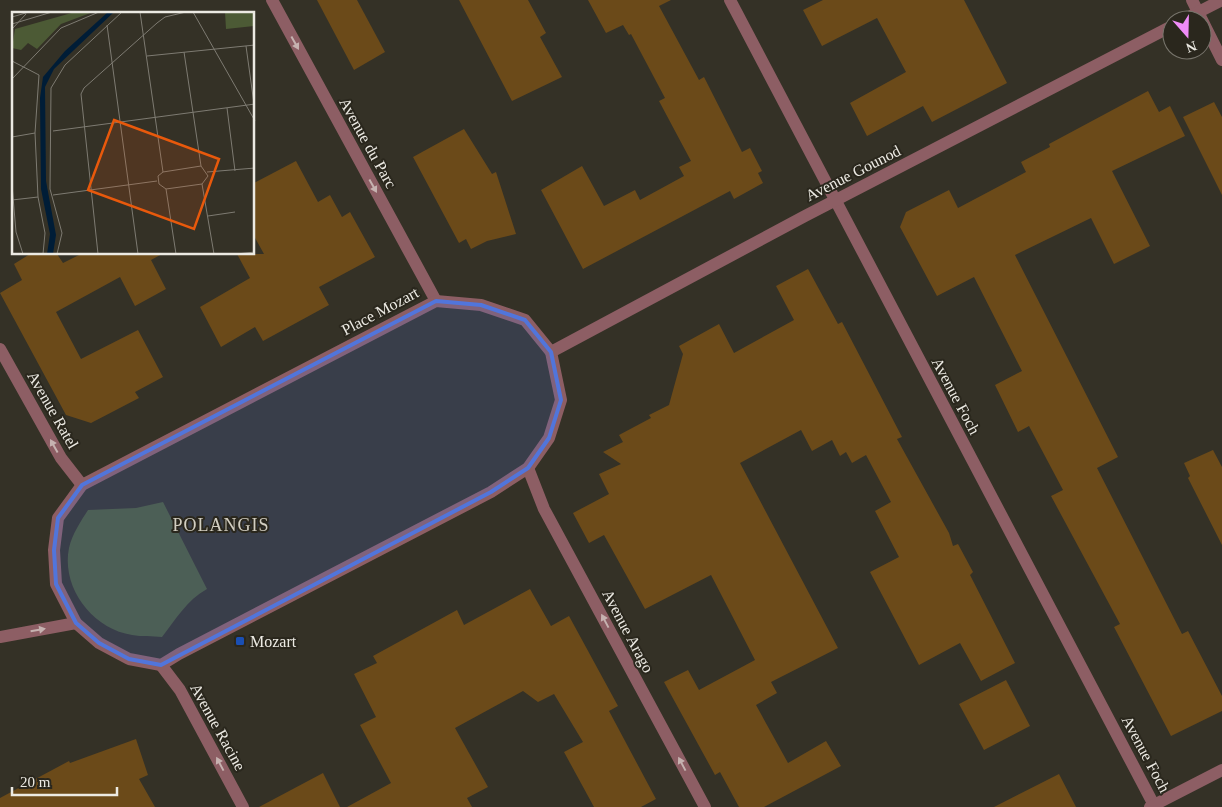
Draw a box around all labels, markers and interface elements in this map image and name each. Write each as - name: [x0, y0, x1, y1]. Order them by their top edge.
- north arrow: [1162, 10, 1212, 60]
- inset map: [12, 12, 255, 255]
- one-way arrow: [291, 36, 299, 50]
- text: N: [1184, 38, 1199, 56]
- street label: Avenue du Parc: [336, 95, 400, 191]
- street label: Avenue Gounod: [803, 142, 903, 204]
- one-way arrow: [369, 178, 377, 193]
- street label: Place Mozart: [339, 283, 422, 338]
- street label: Avenue Foch: [929, 355, 983, 437]
- street label: Avenue Ratel: [24, 368, 82, 452]
- one-way arrow: [50, 438, 58, 453]
- district label: POLANGIS: [172, 515, 270, 535]
- street label: Avenue Arago: [598, 587, 657, 676]
- one-way arrow: [600, 615, 609, 628]
- one-way arrow: [30, 625, 46, 633]
- place label: Mozart: [250, 633, 297, 650]
- marker: Mozart: [234, 635, 246, 647]
- street label: Avenue Racine: [187, 680, 249, 774]
- street label: Avenue Foch: [1119, 713, 1173, 795]
- one-way arrow: [216, 757, 224, 771]
- one-way arrow: [678, 757, 686, 771]
- scale bar: [12, 764, 118, 796]
- text: 20 m: [20, 774, 51, 790]

